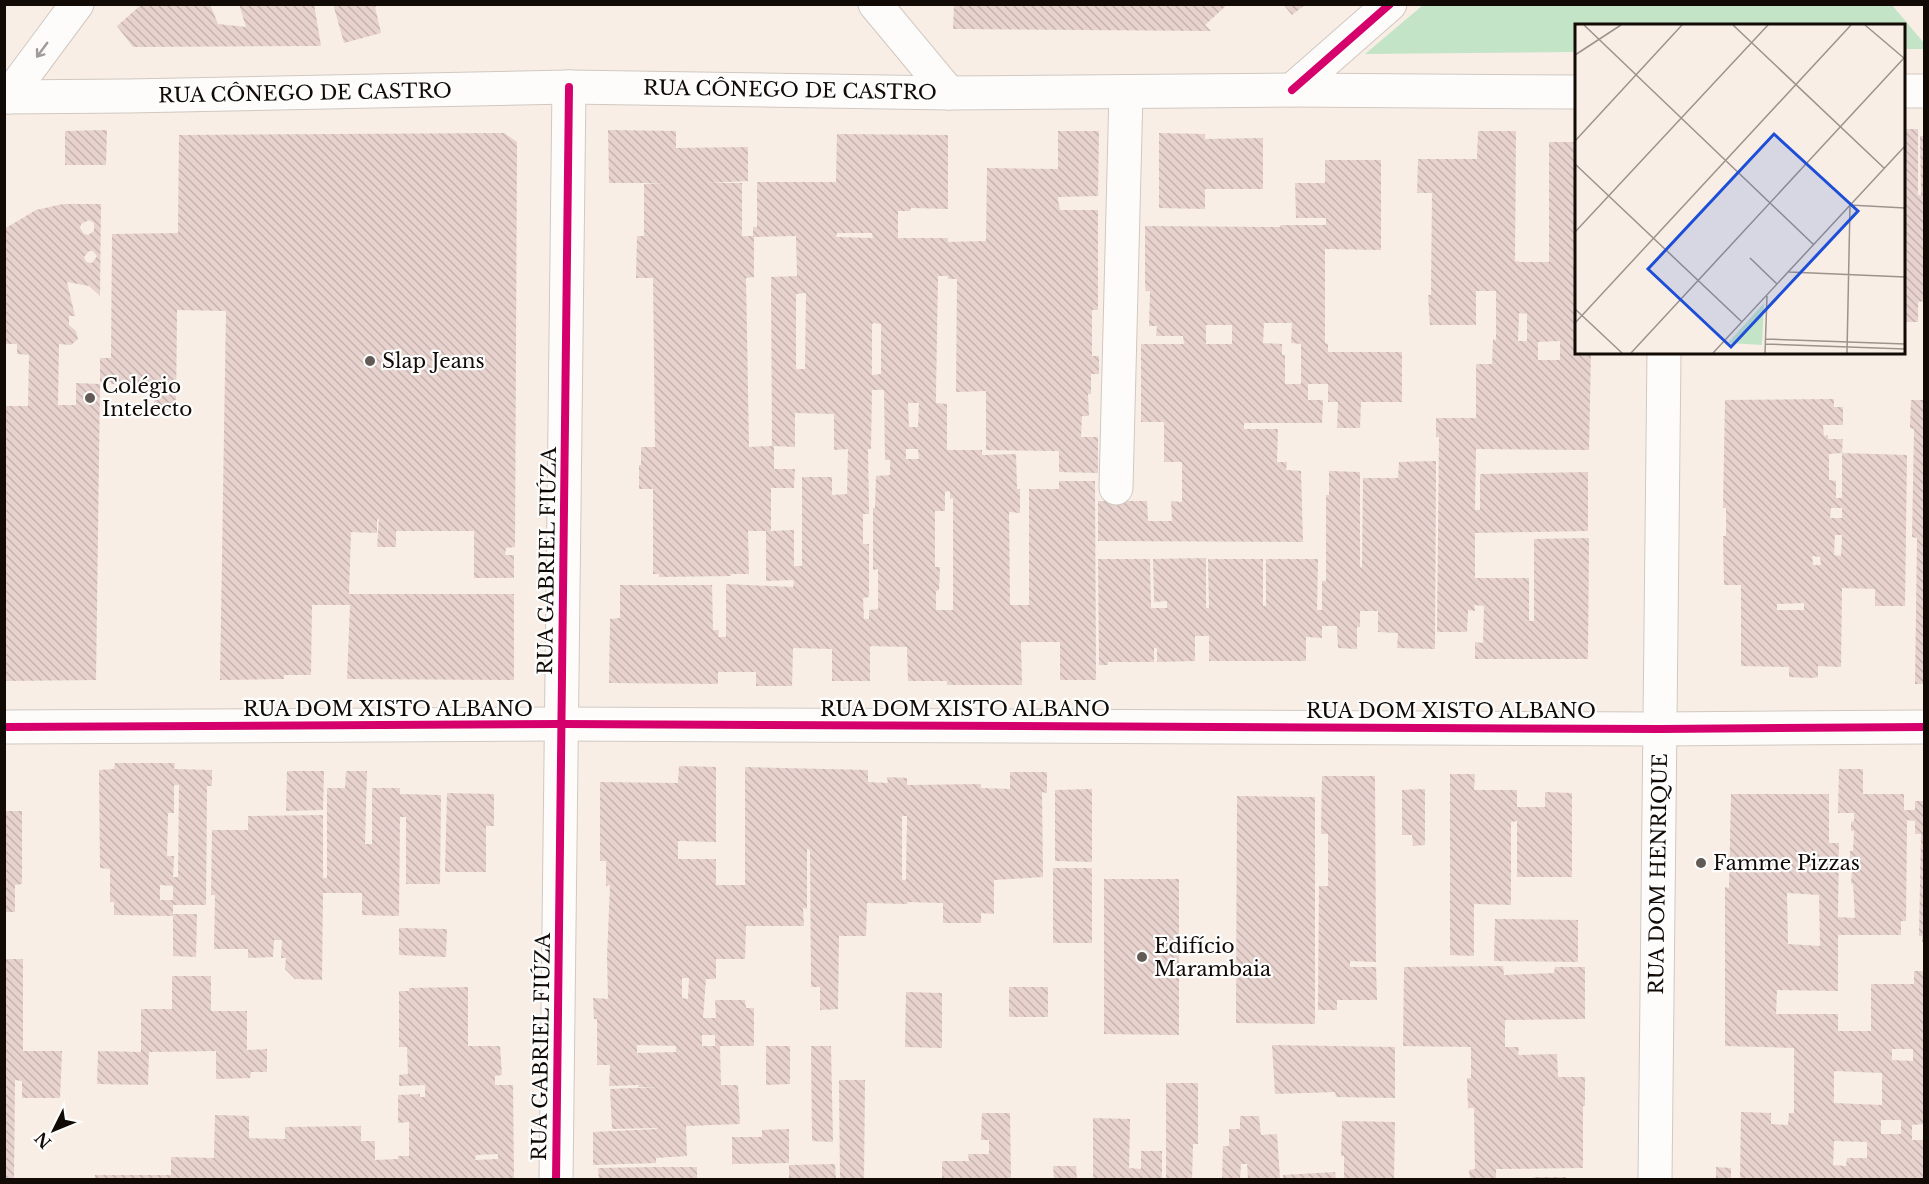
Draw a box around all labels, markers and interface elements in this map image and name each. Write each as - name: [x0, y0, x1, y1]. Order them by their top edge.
- inset map: [1575, 24, 1905, 354]
- one-way arrow: [36, 42, 49, 58]
- street label: RUA CÔNEGO DE CASTRO: [643, 74, 937, 105]
- street label: RUA CÔNEGO DE CASTRO: [158, 77, 452, 108]
- place label: Slap Jeans: [382, 349, 485, 373]
- marker: Slap Jeans: [363, 354, 377, 368]
- place label: Colégio Intelecto: [102, 374, 192, 421]
- marker: Colégio Intelecto: [83, 391, 97, 405]
- street label: RUA GABRIEL FIÚZA: [532, 446, 561, 675]
- street label: RUA DOM XISTO ALBANO: [243, 697, 533, 721]
- street label: RUA DOM XISTO ALBANO: [820, 697, 1110, 721]
- street label: RUA DOM XISTO ALBANO: [1306, 699, 1596, 723]
- street label: RUA DOM HENRIQUE: [1644, 753, 1672, 995]
- place label: Famme Pizzas: [1713, 851, 1860, 875]
- marker: Famme Pizzas: [1694, 856, 1708, 870]
- street label: RUA GABRIEL FIÚZA: [526, 932, 555, 1161]
- place label: Edifício Marambaia: [1154, 934, 1272, 981]
- marker: Edifício Marambaia: [1135, 950, 1149, 964]
- north arrow: [24, 1100, 84, 1160]
- text: N: [31, 1128, 55, 1153]

